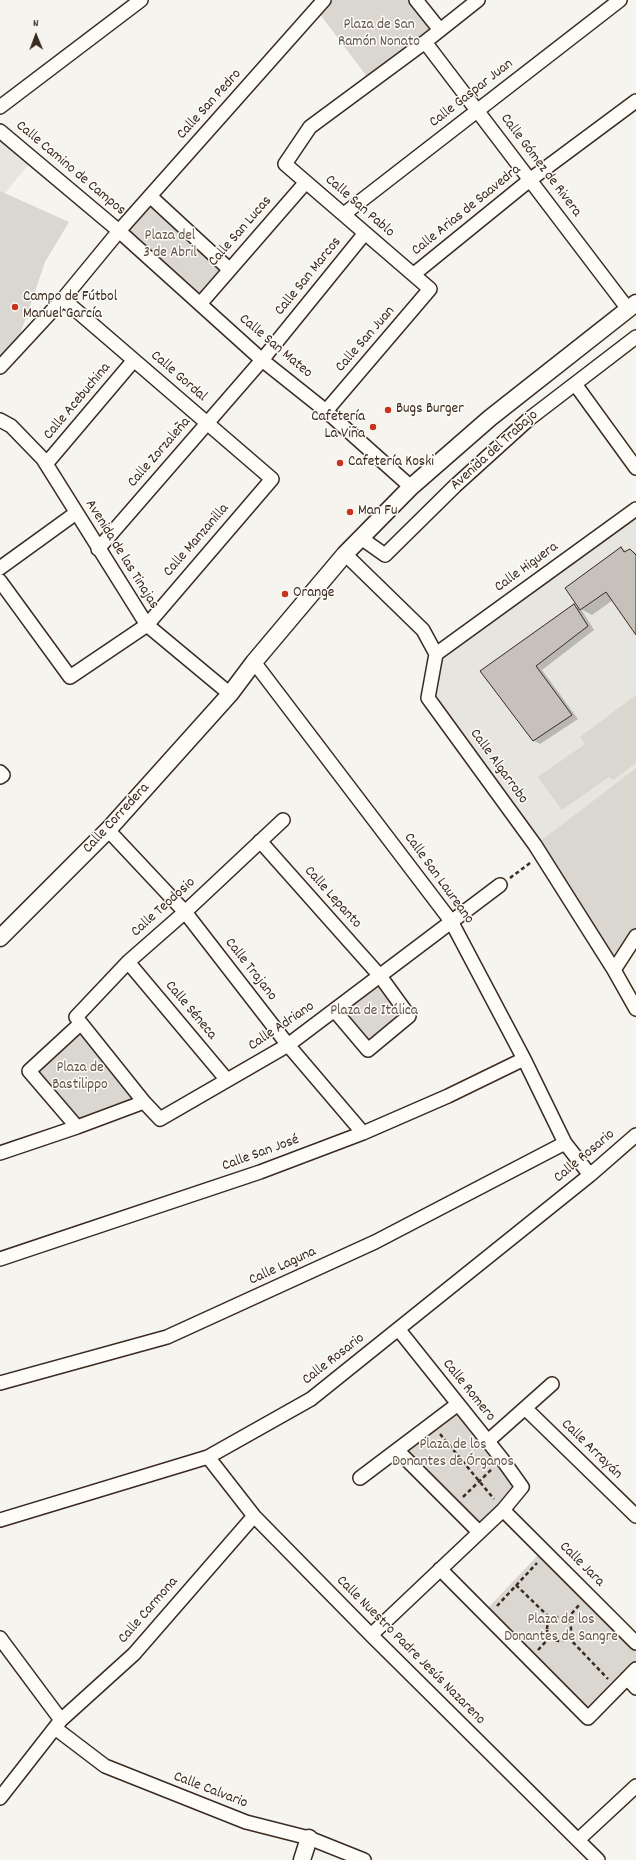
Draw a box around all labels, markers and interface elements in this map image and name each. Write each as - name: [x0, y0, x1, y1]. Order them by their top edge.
- north arrow: [16, 16, 56, 56]
- text: N: [33, 16, 39, 32]
- park label: Plaza de San Ramón Nonato: [338, 17, 420, 52]
- street label: Calle Gaspar Juan: [427, 56, 517, 132]
- street label: Calle San Pedro: [174, 66, 246, 144]
- street label: Calle Gómez de Rivera: [495, 111, 585, 221]
- street label: Calle Camino de Campos: [11, 118, 129, 220]
- street label: Calle Arias de Saavedra: [409, 161, 525, 261]
- street label: Calle San Pablo: [321, 172, 397, 242]
- street label: Calle San Lucas: [205, 193, 277, 271]
- park label: Plaza del 3 de Abril: [143, 228, 197, 263]
- street label: Calle San Marcos: [272, 234, 346, 320]
- place label: Campo de Fútbol Manuel García: [23, 289, 117, 324]
- marker: Campo de Fútbol Manuel García: [10, 302, 20, 312]
- street label: Calle San Juan: [332, 303, 400, 377]
- street label: Calle San Mateo: [235, 311, 315, 383]
- street label: Calle Gordal: [146, 348, 210, 406]
- street label: Calle Acebuchina: [41, 360, 115, 444]
- place label: Bugs Burger: [396, 401, 464, 419]
- marker: Bugs Burger: [383, 405, 393, 415]
- street label: Avenida del Trabajo: [448, 407, 542, 495]
- place label: Cafetería La Viña: [311, 409, 365, 444]
- street label: Calle Zorzaleña: [125, 414, 195, 492]
- marker: Cafetería La Viña: [368, 422, 378, 432]
- place label: Cafetería Koski: [348, 454, 434, 472]
- marker: Cafetería Koski: [335, 458, 345, 468]
- street label: Avenida de las Tinajas: [80, 497, 162, 613]
- street label: Calle Manzanilla: [160, 501, 234, 581]
- place label: Man Fu: [358, 503, 397, 521]
- marker: Man Fu: [345, 507, 355, 517]
- street label: Calle Higuera: [492, 539, 562, 597]
- place label: Orange: [293, 585, 334, 603]
- marker: Orange: [280, 589, 290, 599]
- street label: Calle Algarrobo: [465, 726, 531, 808]
- street label: Calle Corredera: [80, 780, 154, 858]
- street label: Calle San Laureano: [399, 830, 477, 928]
- street label: Calle Lepanto: [299, 863, 365, 933]
- street label: Calle Teodosio: [128, 874, 200, 942]
- street label: Calle Trajano: [220, 935, 280, 1005]
- street label: Calle Séneca: [160, 978, 220, 1044]
- street label: Calle Adriano: [246, 998, 318, 1056]
- park label: Plaza de Itálica: [330, 1003, 418, 1021]
- park label: Plaza de Bastilippo: [52, 1060, 108, 1095]
- street label: Calle Rosario: [551, 1126, 619, 1188]
- street label: Calle San José: [220, 1132, 302, 1176]
- street label: Calle Laguna: [247, 1244, 319, 1290]
- street label: Calle Rosario: [299, 1330, 369, 1390]
- street label: Calle Romero: [437, 1356, 499, 1426]
- street label: Calle Arrayán: [557, 1416, 625, 1484]
- park label: Plaza de los Donantes de Órganos: [392, 1437, 514, 1472]
- street label: Calle Jara: [555, 1539, 607, 1591]
- street label: Calle Nuestro Padre Jesús Nazareno: [332, 1573, 488, 1729]
- street label: Calle Carmona: [115, 1574, 183, 1648]
- park label: Plaza de los Donantes de Sangre: [504, 1612, 618, 1647]
- street label: Calle Calvario: [170, 1769, 250, 1813]

